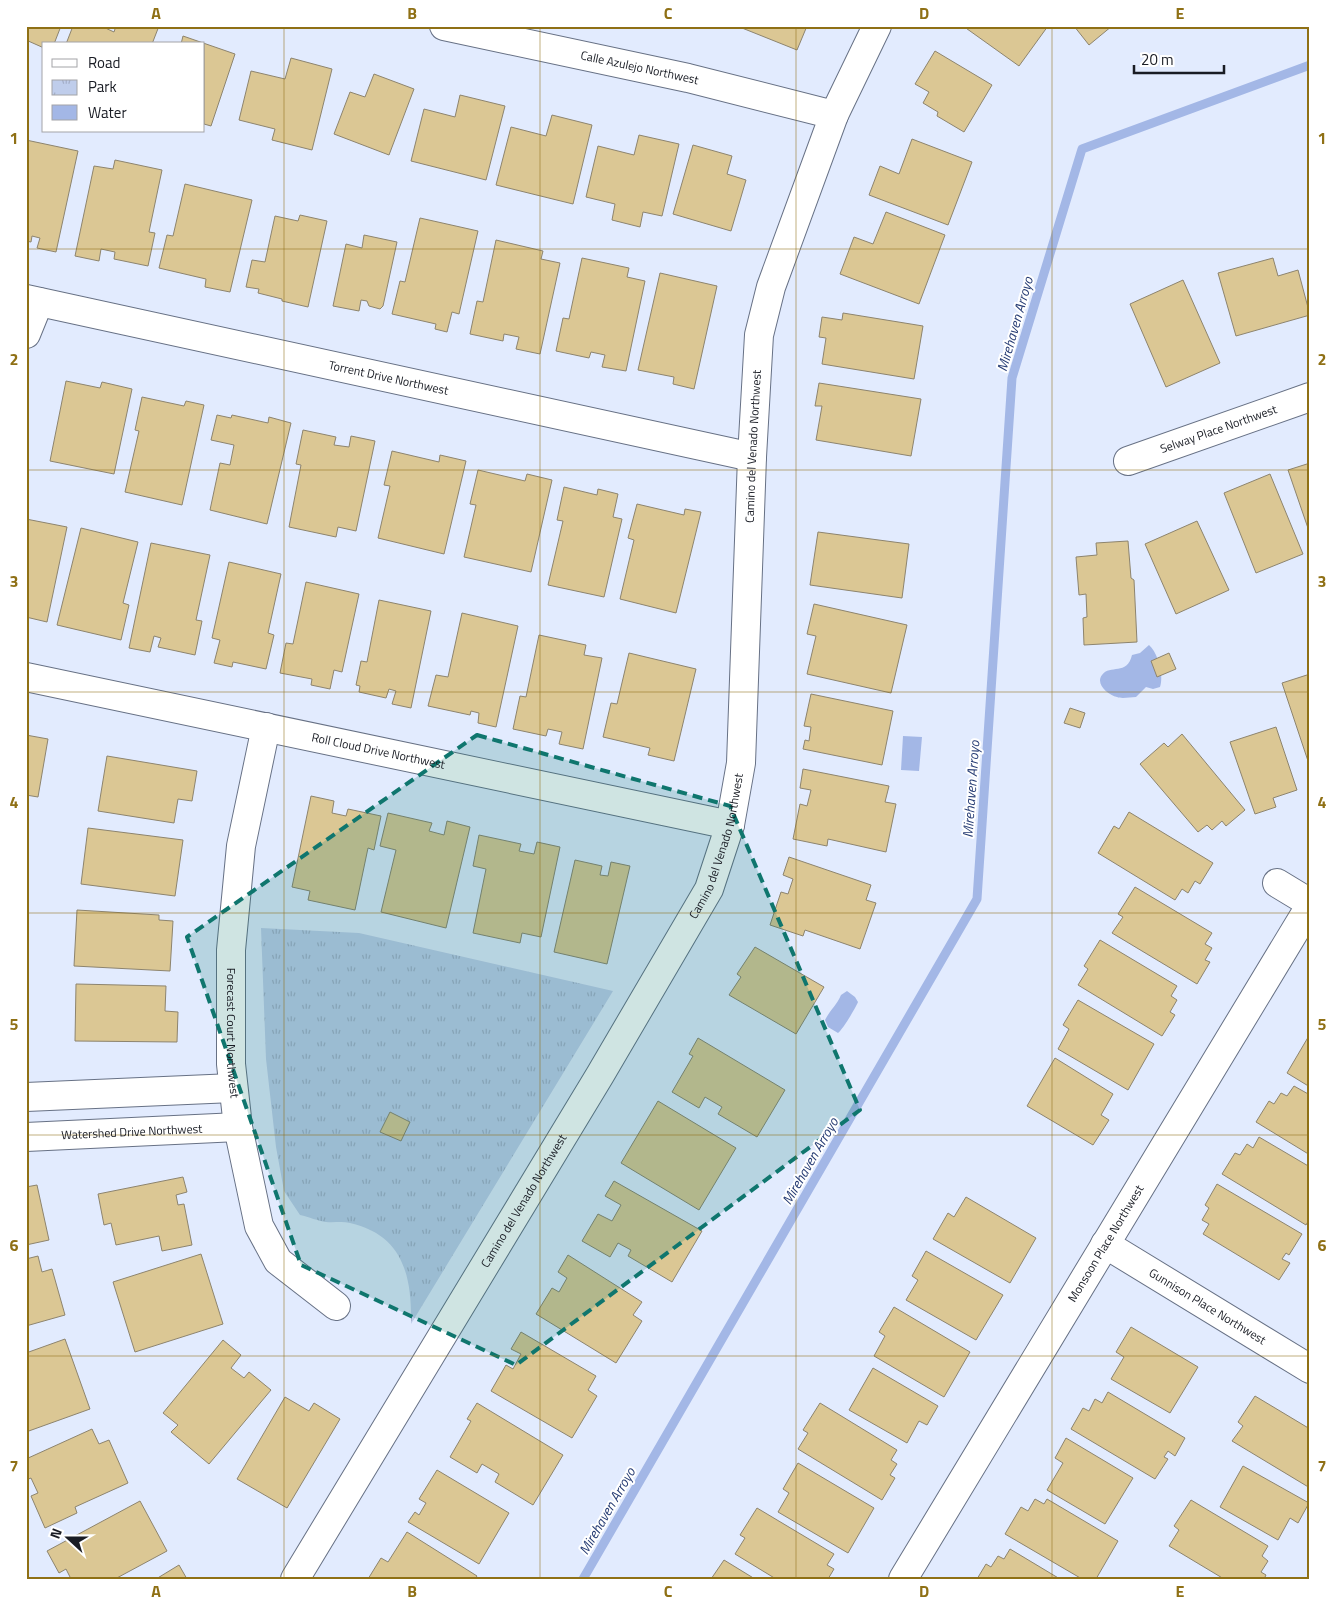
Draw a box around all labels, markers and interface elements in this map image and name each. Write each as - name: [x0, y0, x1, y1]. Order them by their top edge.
- text: A: [151, 1, 161, 25]
- text: B: [407, 1, 417, 25]
- text: C: [664, 1, 673, 25]
- text: D: [919, 1, 929, 25]
- text: E: [1176, 1, 1185, 25]
- legend: [42, 42, 205, 132]
- scale bar: [1134, 42, 1224, 74]
- street label: Calle Azulejo Northwest: [579, 45, 702, 90]
- text: 20 m: [1141, 48, 1174, 71]
- text: Road: [88, 51, 120, 74]
- text: Park: [88, 75, 117, 98]
- text: Water: [88, 101, 127, 124]
- text: 1: [10, 126, 18, 150]
- text: 1: [1318, 126, 1326, 150]
- water label: Mirehaven Arroyo: [991, 273, 1038, 374]
- text: 2: [10, 347, 18, 371]
- text: 2: [1318, 347, 1326, 371]
- street label: Torrent Drive Northwest: [327, 355, 451, 400]
- street label: Camino del Venado Northwest: [740, 368, 766, 523]
- street label: Selway Place Northwest: [1157, 399, 1280, 458]
- text: 3: [10, 569, 18, 593]
- text: 3: [1318, 569, 1326, 593]
- street label: Roll Cloud Drive Northwest: [310, 727, 448, 774]
- water label: Mirehaven Arroyo: [957, 739, 984, 838]
- street label: Camino del Venado Northwest: [684, 771, 748, 922]
- text: 4: [10, 790, 19, 814]
- text: 4: [1318, 790, 1327, 814]
- street label: Forecast Court Northwest: [222, 968, 245, 1100]
- text: 5: [10, 1012, 19, 1036]
- text: 5: [1318, 1012, 1327, 1036]
- water label: Mirehaven Arroyo: [776, 1112, 844, 1208]
- street label: Watershed Drive Northwest: [61, 1119, 204, 1144]
- street label: Camino del Venado Northwest: [476, 1129, 572, 1271]
- street label: Monsoon Place Northwest: [1063, 1180, 1149, 1306]
- text: 6: [10, 1233, 19, 1257]
- text: 6: [1318, 1233, 1327, 1257]
- street label: Gunnison Place Northwest: [1145, 1263, 1271, 1350]
- text: 7: [10, 1454, 18, 1478]
- text: 7: [1318, 1454, 1326, 1478]
- water label: Mirehaven Arroyo: [573, 1462, 641, 1558]
- north arrow: [42, 1512, 92, 1562]
- text: N: [44, 1525, 67, 1541]
- text: A: [151, 1579, 161, 1603]
- text: B: [407, 1579, 417, 1603]
- text: C: [664, 1579, 673, 1603]
- text: D: [919, 1579, 929, 1603]
- text: E: [1176, 1579, 1185, 1603]

